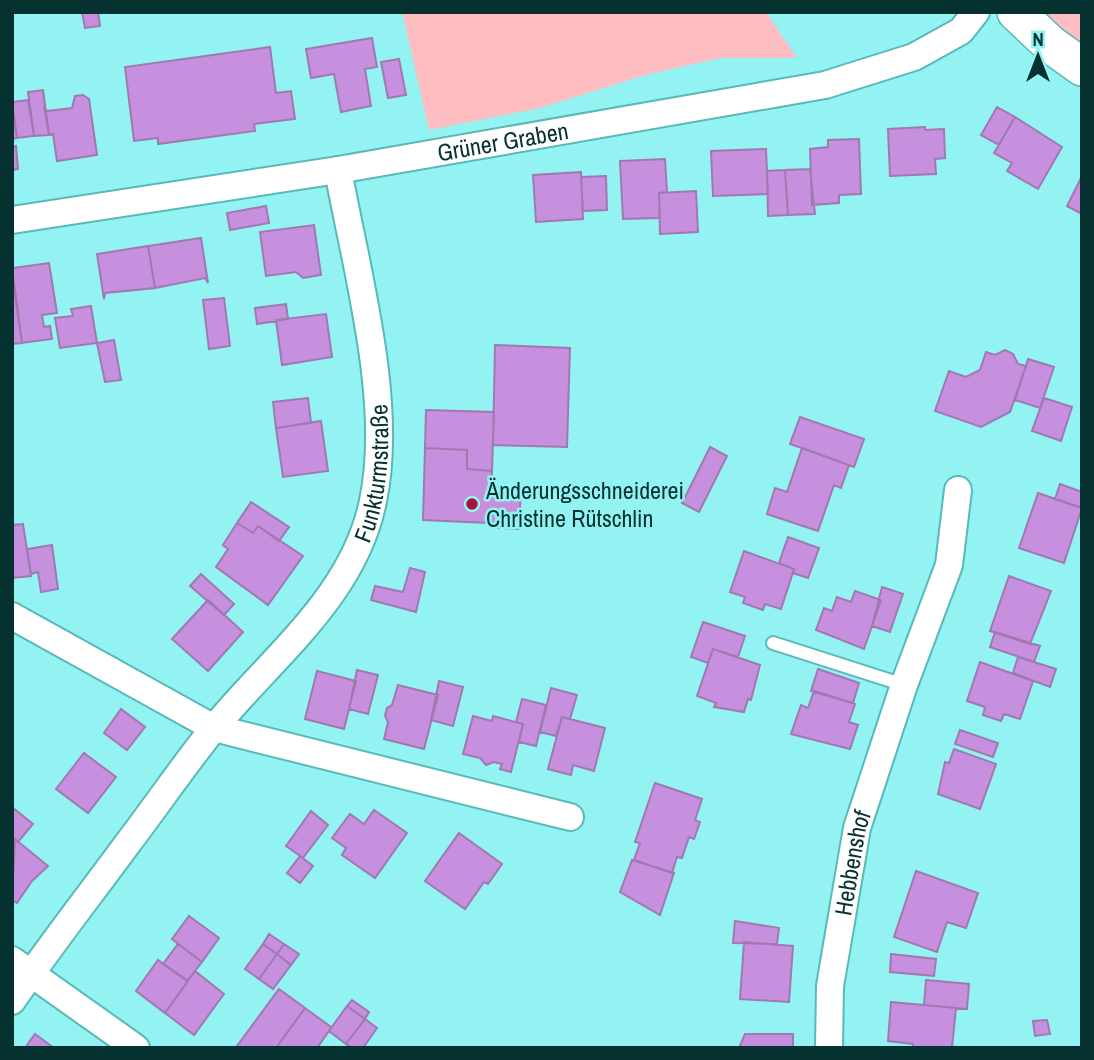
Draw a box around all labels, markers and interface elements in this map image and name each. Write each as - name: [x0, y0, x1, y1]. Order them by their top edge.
- north arrow: [1003, 21, 1073, 91]
- text: N: [1032, 26, 1044, 52]
- street label: Grüner Graben: [435, 114, 571, 168]
- street label: Funkturmstraße: [346, 403, 395, 547]
- place label: Änderungsschneiderei Christine Rütschlin: [485, 474, 684, 534]
- marker: Änderungsschneiderei Christine Rütschlin: [464, 496, 480, 512]
- street label: Hebbenshof: [826, 806, 878, 918]

